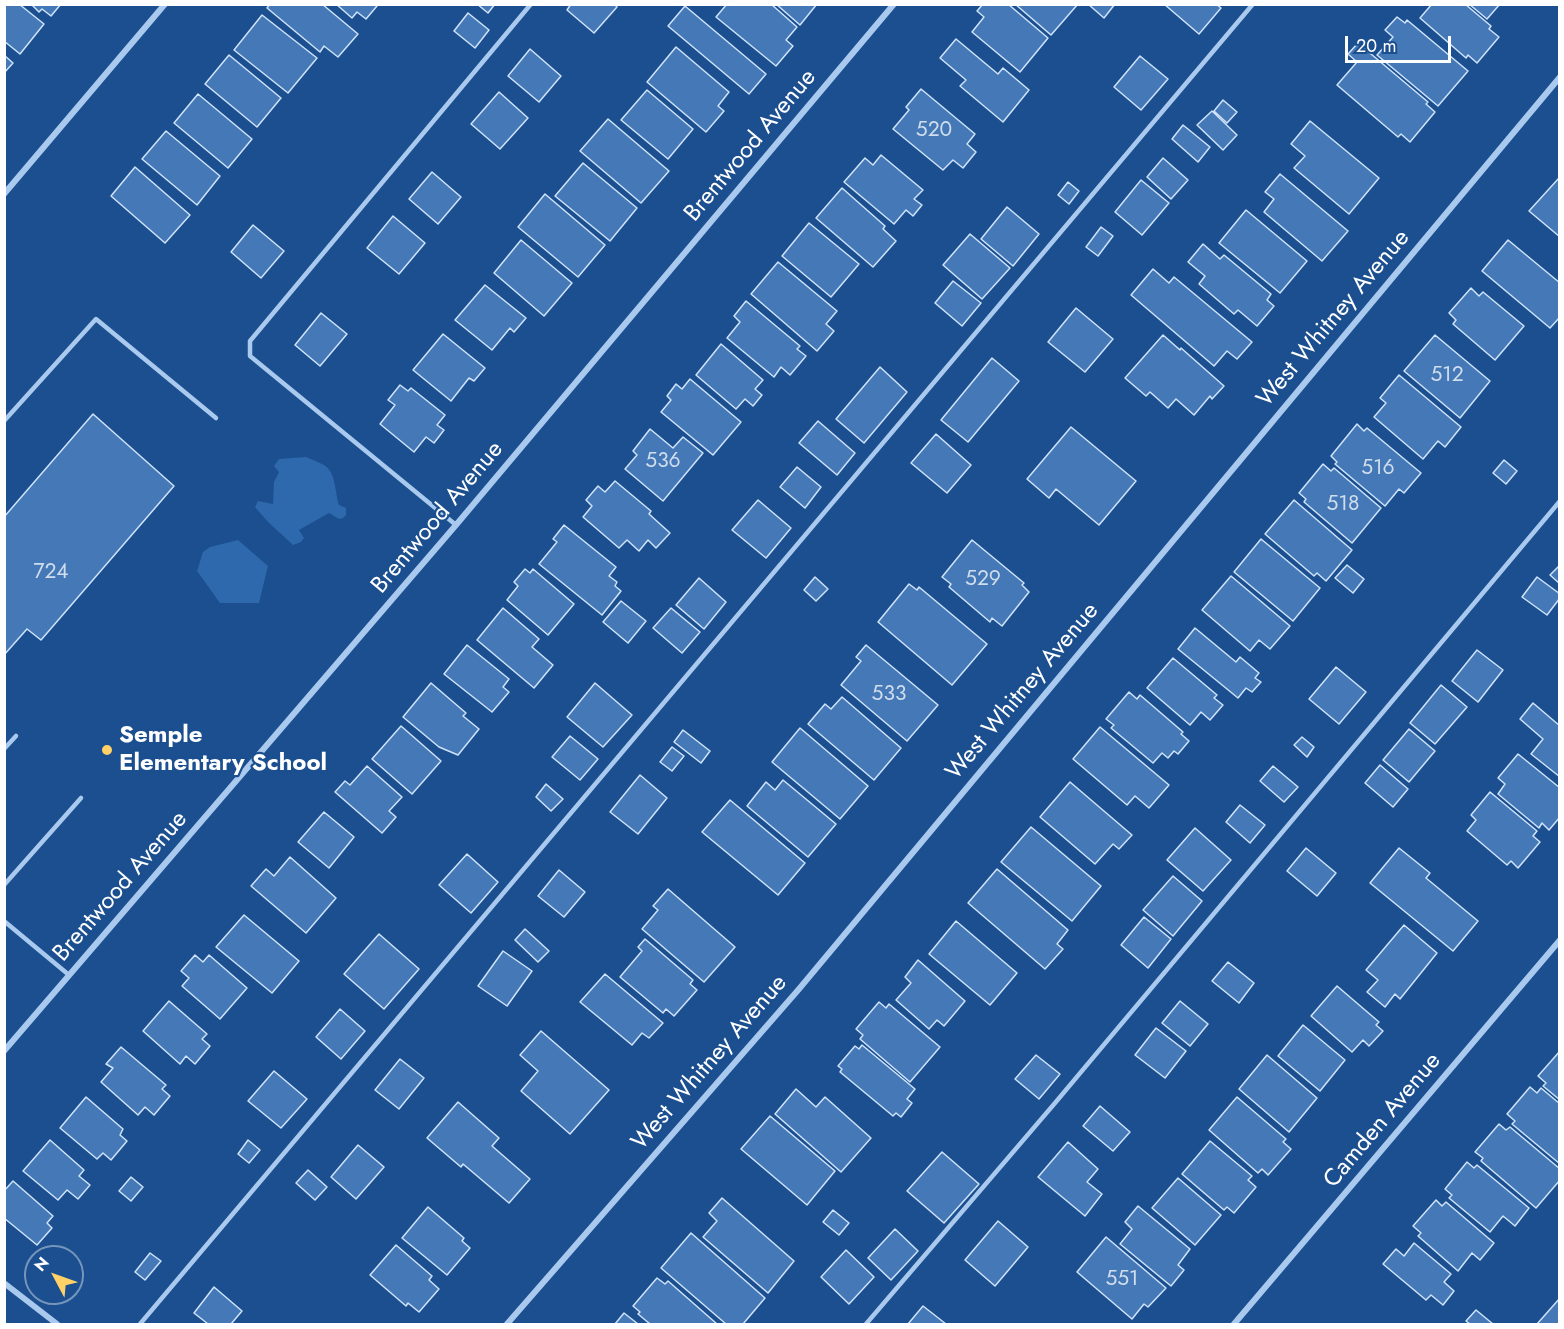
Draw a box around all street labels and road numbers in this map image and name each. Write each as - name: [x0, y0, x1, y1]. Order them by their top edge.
- street label: Brentwood Avenue: [679, 64, 823, 228]
- street label: West Whitney Avenue: [1252, 225, 1416, 413]
- street label: Brentwood Avenue: [366, 436, 510, 600]
- street label: West Whitney Avenue: [941, 598, 1105, 786]
- street label: Brentwood Avenue: [48, 806, 194, 968]
- street label: West Whitney Avenue: [626, 970, 794, 1156]
- street label: Camden Avenue: [1318, 1048, 1448, 1194]

